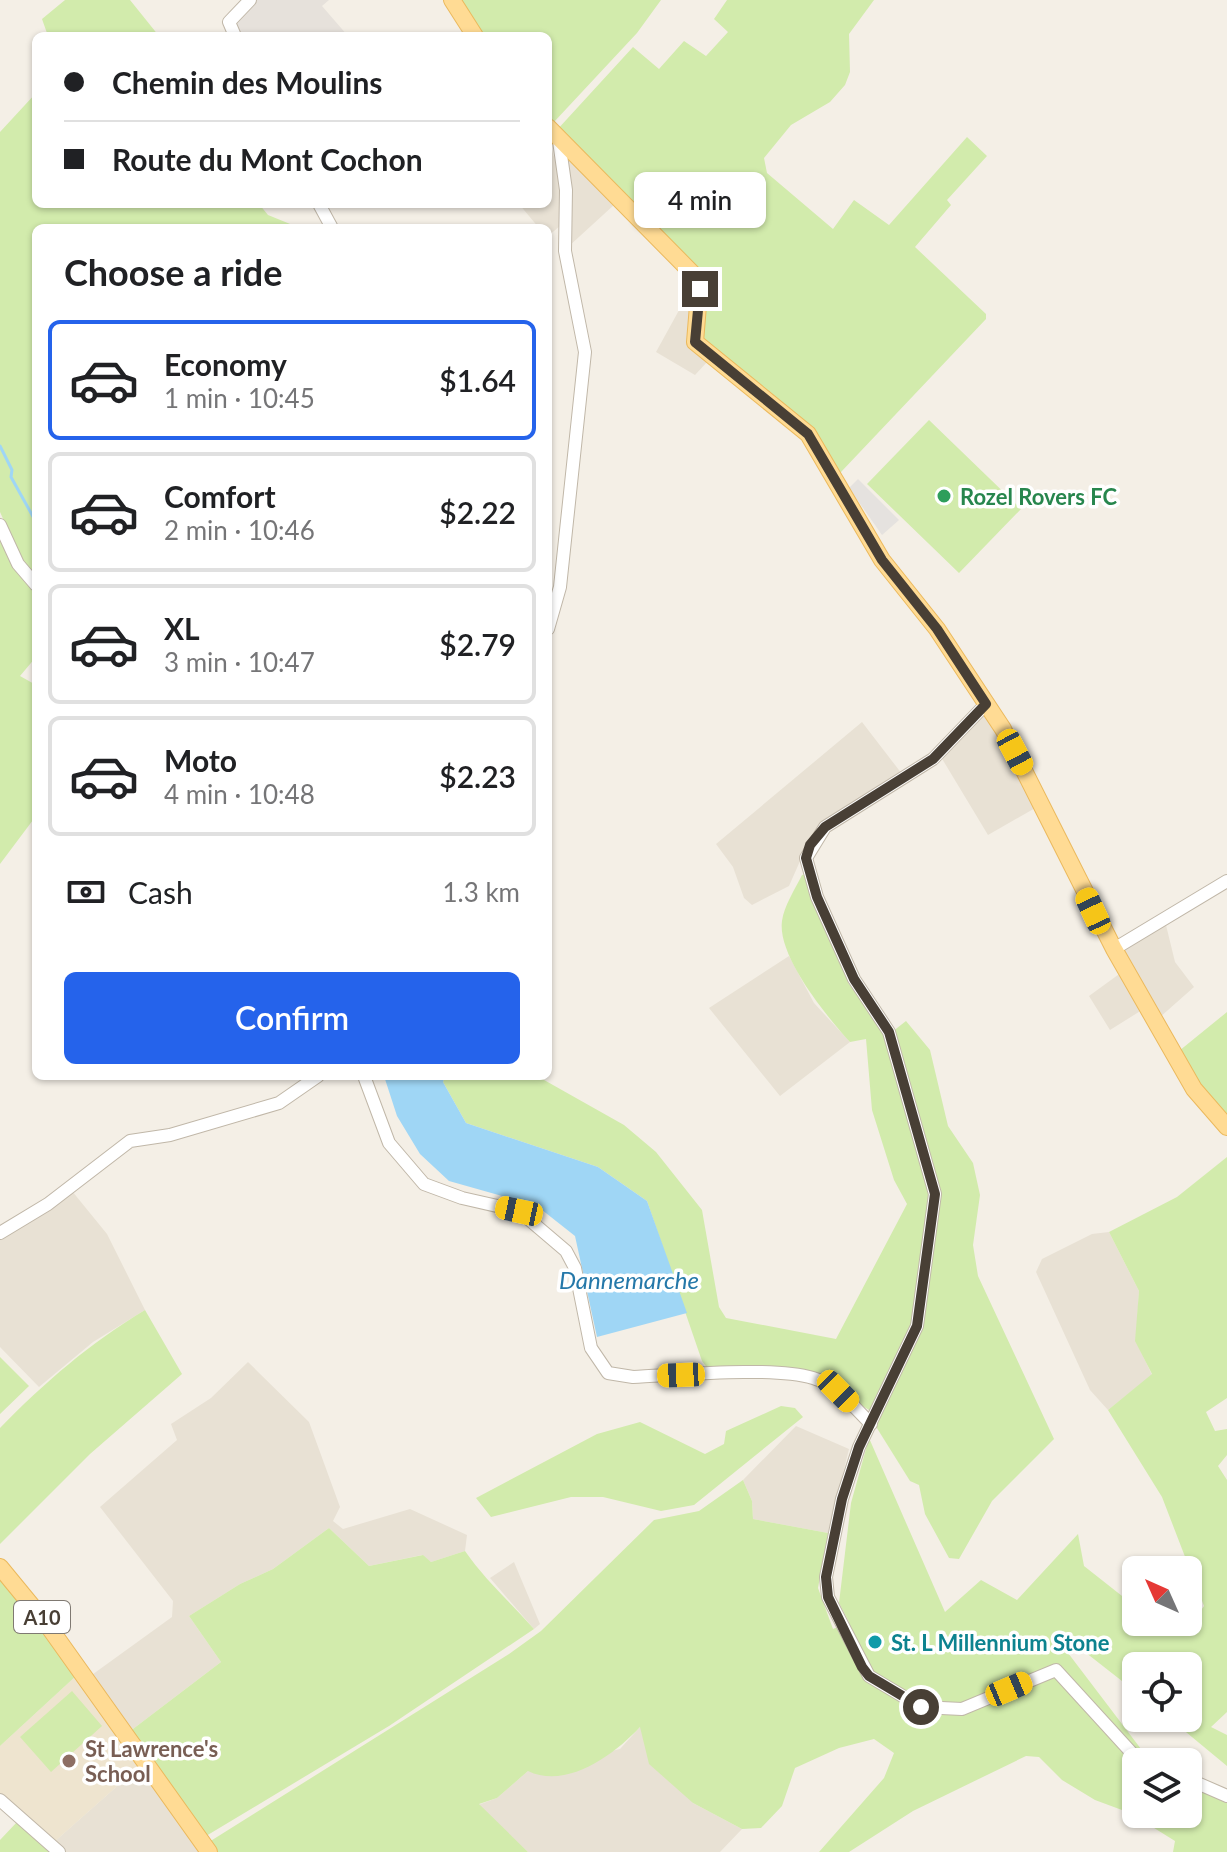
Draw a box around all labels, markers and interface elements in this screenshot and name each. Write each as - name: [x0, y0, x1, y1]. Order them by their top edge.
- text: Chemin des Moulins: [112, 64, 382, 100]
- text: Route du Mont Cochon: [112, 141, 423, 177]
- callout: 4 min: [634, 173, 766, 229]
- text: 4 min: [668, 184, 732, 216]
- text: Choose a ride: [64, 250, 283, 294]
- route end: [682, 271, 718, 307]
- icon: car: [68, 344, 140, 416]
- text: Economy: [164, 346, 287, 382]
- text: $1.64: [439, 362, 516, 398]
- text: 1 min · 10:45: [164, 382, 315, 414]
- icon: car: [68, 476, 140, 548]
- text: Comfort: [164, 478, 276, 514]
- place label: Rozel Rovers FC: [960, 483, 1118, 510]
- marker: Rozel Rovers FC: [935, 487, 953, 505]
- text: $2.22: [439, 494, 516, 530]
- text: 2 min · 10:46: [164, 514, 315, 546]
- icon: car: [68, 608, 140, 680]
- text: XL: [164, 610, 200, 646]
- text: $2.79: [439, 626, 516, 662]
- text: 3 min · 10:47: [164, 646, 315, 678]
- car: [993, 725, 1037, 779]
- icon: car: [68, 740, 140, 812]
- text: Moto: [164, 742, 237, 778]
- text: $2.23: [439, 758, 516, 794]
- text: 4 min · 10:48: [164, 778, 315, 810]
- icon: cash: [64, 870, 108, 914]
- text: Cash: [128, 874, 193, 910]
- text: 1.3 km: [442, 876, 520, 908]
- car: [1072, 884, 1114, 938]
- button: Confirm: [64, 972, 520, 1064]
- car: [493, 1194, 545, 1228]
- water label: Dannemarche: [559, 1265, 699, 1294]
- car: [657, 1362, 705, 1388]
- car: [813, 1366, 863, 1416]
- north arrow: [1122, 1556, 1202, 1636]
- map controls: [1122, 1556, 1202, 1828]
- road number: A10: [14, 1601, 70, 1633]
- place label: St. L Millennium Stone: [891, 1629, 1110, 1656]
- marker: St. L Millennium Stone: [866, 1633, 884, 1651]
- button: locate: [1122, 1652, 1202, 1732]
- car: [982, 1669, 1036, 1709]
- route start: [903, 1689, 939, 1725]
- place label: St Lawrence's School: [85, 1735, 218, 1787]
- button: layers: [1122, 1748, 1202, 1828]
- marker: St Lawrence's School: [60, 1752, 78, 1770]

